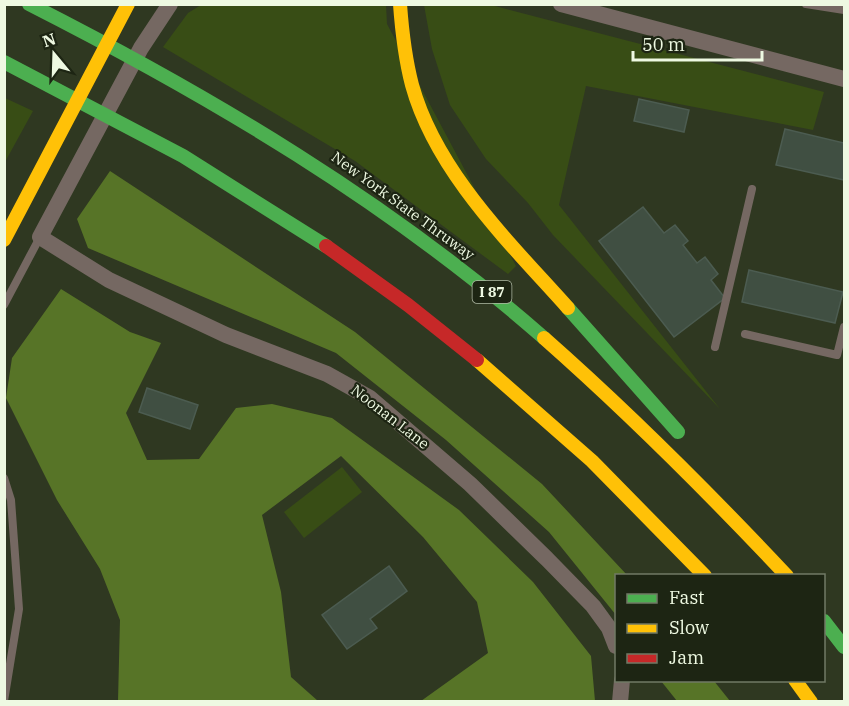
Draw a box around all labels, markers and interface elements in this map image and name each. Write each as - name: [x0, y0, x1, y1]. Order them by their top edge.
- north arrow: [24, 24, 84, 84]
- scale bar: [633, 24, 762, 62]
- text: N: [40, 28, 58, 51]
- text: 50 m: [642, 33, 685, 56]
- street label: New York State Thruway: [328, 147, 479, 264]
- road number: I 87: [472, 281, 512, 303]
- street label: Noonan Lane: [347, 380, 433, 453]
- legend: [615, 574, 825, 682]
- text: Fast: [669, 586, 704, 609]
- text: Slow: [669, 616, 709, 639]
- text: Jam: [669, 646, 704, 669]

